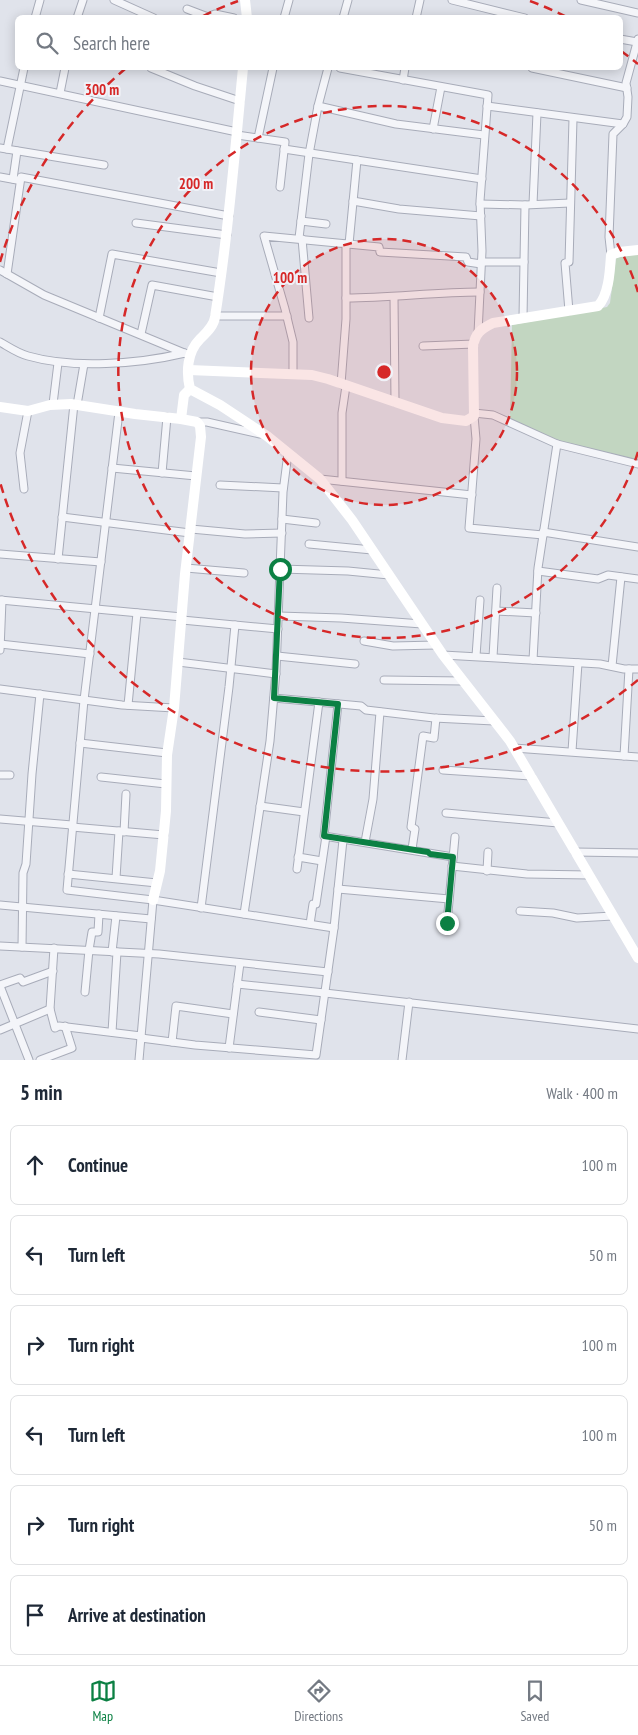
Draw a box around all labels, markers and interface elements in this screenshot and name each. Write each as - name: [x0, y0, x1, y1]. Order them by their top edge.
- search box: [15, 15, 623, 70]
- icon: search: [33, 29, 61, 57]
- text: Search here: [73, 31, 150, 55]
- text: 300 m: [85, 80, 119, 99]
- text: 200 m: [179, 174, 213, 193]
- text: 100 m: [273, 268, 307, 287]
- centre of rings: [375, 363, 393, 381]
- route start: [269, 558, 292, 581]
- route end: [436, 912, 459, 935]
- text: 5 min: [20, 1079, 62, 1106]
- text: Walk · 400 m: [546, 1083, 618, 1103]
- icon: ahead: [21, 1151, 49, 1179]
- text: Continue: [68, 1153, 128, 1177]
- text: 100 m: [582, 1155, 617, 1175]
- icon: left: [21, 1241, 49, 1269]
- text: Turn left: [68, 1243, 125, 1267]
- text: 50 m: [589, 1245, 617, 1265]
- icon: right: [21, 1331, 49, 1359]
- text: Turn right: [68, 1333, 134, 1357]
- text: 100 m: [582, 1335, 617, 1355]
- icon: left: [21, 1421, 49, 1449]
- text: Turn left: [68, 1423, 125, 1447]
- text: 100 m: [582, 1425, 617, 1445]
- icon: right: [21, 1511, 49, 1539]
- text: Turn right: [68, 1513, 134, 1537]
- text: 50 m: [589, 1515, 617, 1535]
- icon: arrive: [21, 1601, 49, 1629]
- text: Arrive at destination: [68, 1603, 206, 1627]
- tab: Map: [89, 1677, 117, 1725]
- tab: Directions: [294, 1677, 343, 1725]
- tab: Saved: [520, 1677, 549, 1725]

